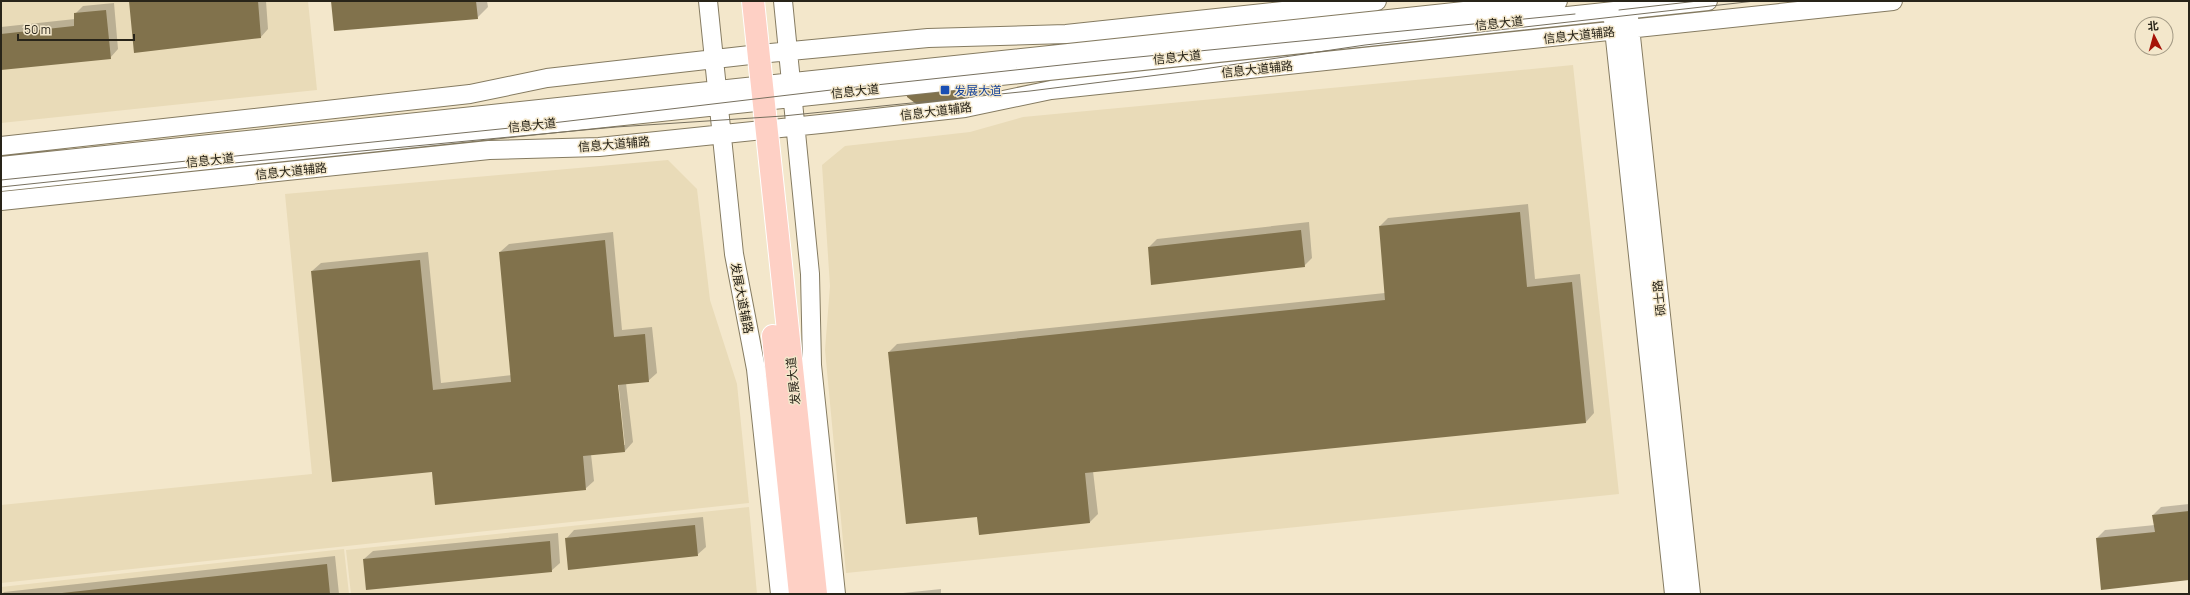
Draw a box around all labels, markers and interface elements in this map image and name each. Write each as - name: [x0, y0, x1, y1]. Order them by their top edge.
- street label: 信息大道: [1474, 12, 1524, 34]
- scale bar: [18, 16, 134, 42]
- north arrow: [2134, 16, 2174, 56]
- text: 北: [2147, 18, 2159, 34]
- text: 50 m: [24, 21, 51, 38]
- street label: 信息大道辅路: [1542, 23, 1616, 47]
- street label: 信息大道: [1152, 46, 1202, 68]
- street label: 信息大道辅路: [1220, 57, 1294, 81]
- street label: 信息大道: [830, 80, 880, 102]
- place label: 发展大道: [954, 82, 1002, 99]
- marker: 发展大道: [939, 84, 951, 96]
- street label: 信息大道辅路: [899, 98, 973, 124]
- street label: 信息大道: [507, 114, 557, 136]
- street label: 信息大道辅路: [577, 132, 651, 156]
- street label: 信息大道: [185, 149, 235, 171]
- street label: 信息大道辅路: [254, 159, 328, 183]
- street label: 发展大道辅路: [727, 261, 757, 335]
- street label: 硕士路: [1649, 279, 1669, 317]
- street label: 发展大道: [782, 356, 804, 406]

